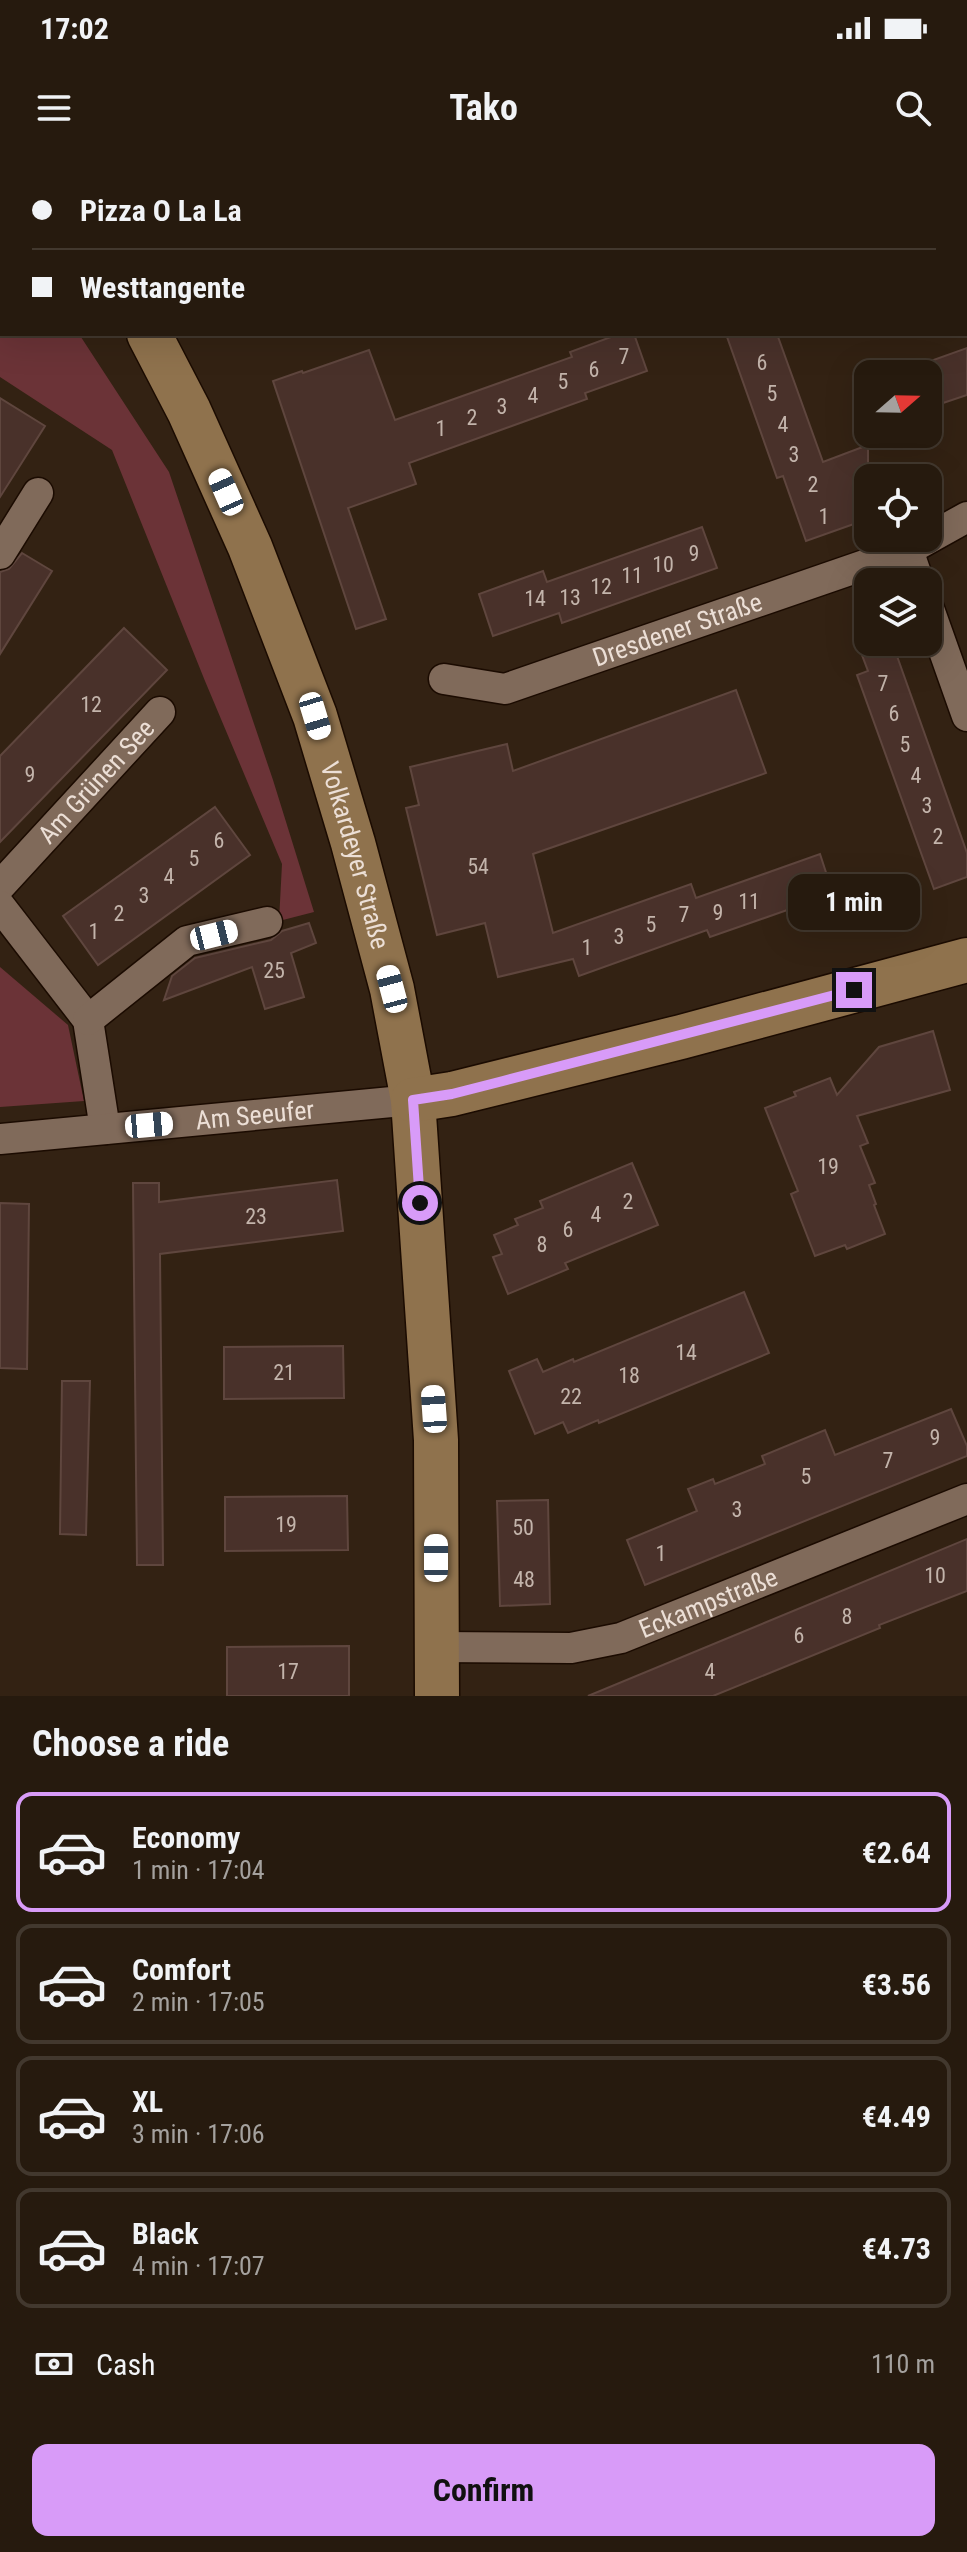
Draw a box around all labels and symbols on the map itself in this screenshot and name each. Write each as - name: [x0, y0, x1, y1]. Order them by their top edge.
- house number: 7: [619, 344, 629, 369]
- house number: 6: [757, 350, 767, 375]
- house number: 6: [589, 357, 599, 382]
- north arrow: [854, 360, 942, 448]
- house number: 5: [558, 369, 568, 394]
- house number: 5: [767, 381, 777, 406]
- house number: 4: [528, 383, 539, 408]
- house number: 3: [497, 394, 507, 419]
- house number: 2: [467, 405, 477, 430]
- house number: 4: [778, 412, 789, 437]
- house number: 1: [436, 416, 446, 441]
- house number: 3: [789, 442, 799, 467]
- car: [205, 465, 247, 519]
- house number: 2: [808, 472, 818, 497]
- house number: 1: [819, 504, 829, 529]
- house number: 9: [689, 541, 699, 566]
- house number: 10: [652, 552, 674, 577]
- house number: 11: [621, 563, 643, 588]
- house number: 12: [590, 574, 612, 599]
- house number: 13: [559, 585, 581, 610]
- house number: 14: [524, 586, 546, 611]
- street label: Dresdener Straße: [589, 587, 766, 673]
- house number: 7: [878, 671, 888, 696]
- car: [297, 690, 333, 742]
- house number: 12: [80, 692, 102, 717]
- house number: 6: [889, 701, 899, 726]
- street label: Am Grünen See: [32, 713, 161, 850]
- house number: 5: [900, 732, 910, 757]
- street label: Volkardeyer Straße: [315, 758, 396, 952]
- house number: 9: [25, 762, 35, 787]
- house number: 4: [911, 763, 922, 788]
- house number: 3: [922, 793, 932, 818]
- house number: 2: [933, 824, 943, 849]
- house number: 6: [214, 828, 224, 853]
- house number: 5: [189, 846, 199, 871]
- house number: 54: [467, 854, 489, 879]
- house number: 4: [164, 864, 175, 889]
- callout: 1 min: [788, 874, 920, 930]
- house number: 3: [139, 883, 149, 908]
- house number: 11: [738, 889, 760, 914]
- house number: 9: [713, 900, 723, 925]
- house number: 2: [114, 901, 124, 926]
- house number: 7: [679, 902, 689, 927]
- house number: 5: [646, 912, 656, 937]
- car: [188, 918, 240, 952]
- house number: 1: [89, 919, 99, 944]
- house number: 3: [614, 924, 624, 949]
- house number: 1: [582, 935, 592, 960]
- house number: 25: [263, 958, 285, 983]
- car: [374, 963, 410, 1015]
- route end: [836, 972, 872, 1008]
- street label: Am Seeufer: [194, 1094, 316, 1135]
- car: [124, 1111, 174, 1139]
- house number: 19: [817, 1154, 839, 1179]
- route start: [402, 1185, 438, 1221]
- house number: 2: [623, 1189, 633, 1214]
- house number: 4: [591, 1202, 602, 1227]
- house number: 23: [245, 1204, 267, 1229]
- house number: 6: [563, 1217, 573, 1242]
- house number: 8: [537, 1232, 547, 1257]
- house number: 14: [675, 1340, 697, 1365]
- house number: 21: [273, 1360, 295, 1385]
- house number: 18: [618, 1363, 640, 1388]
- car: [420, 1384, 448, 1434]
- house number: 22: [560, 1384, 582, 1409]
- house number: 9: [930, 1425, 940, 1450]
- house number: 7: [883, 1448, 893, 1473]
- house number: 5: [801, 1464, 811, 1489]
- house number: 3: [732, 1497, 742, 1522]
- house number: 19: [275, 1512, 297, 1537]
- house number: 50: [512, 1515, 534, 1540]
- car: [424, 1534, 448, 1582]
- house number: 1: [656, 1541, 666, 1566]
- street label: Eckampstraße: [635, 1562, 782, 1644]
- house number: 10: [924, 1563, 946, 1588]
- house number: 48: [513, 1567, 535, 1592]
- house number: 8: [842, 1604, 852, 1629]
- house number: 6: [794, 1623, 804, 1648]
- house number: 17: [277, 1659, 299, 1684]
- house number: 4: [705, 1659, 716, 1684]

